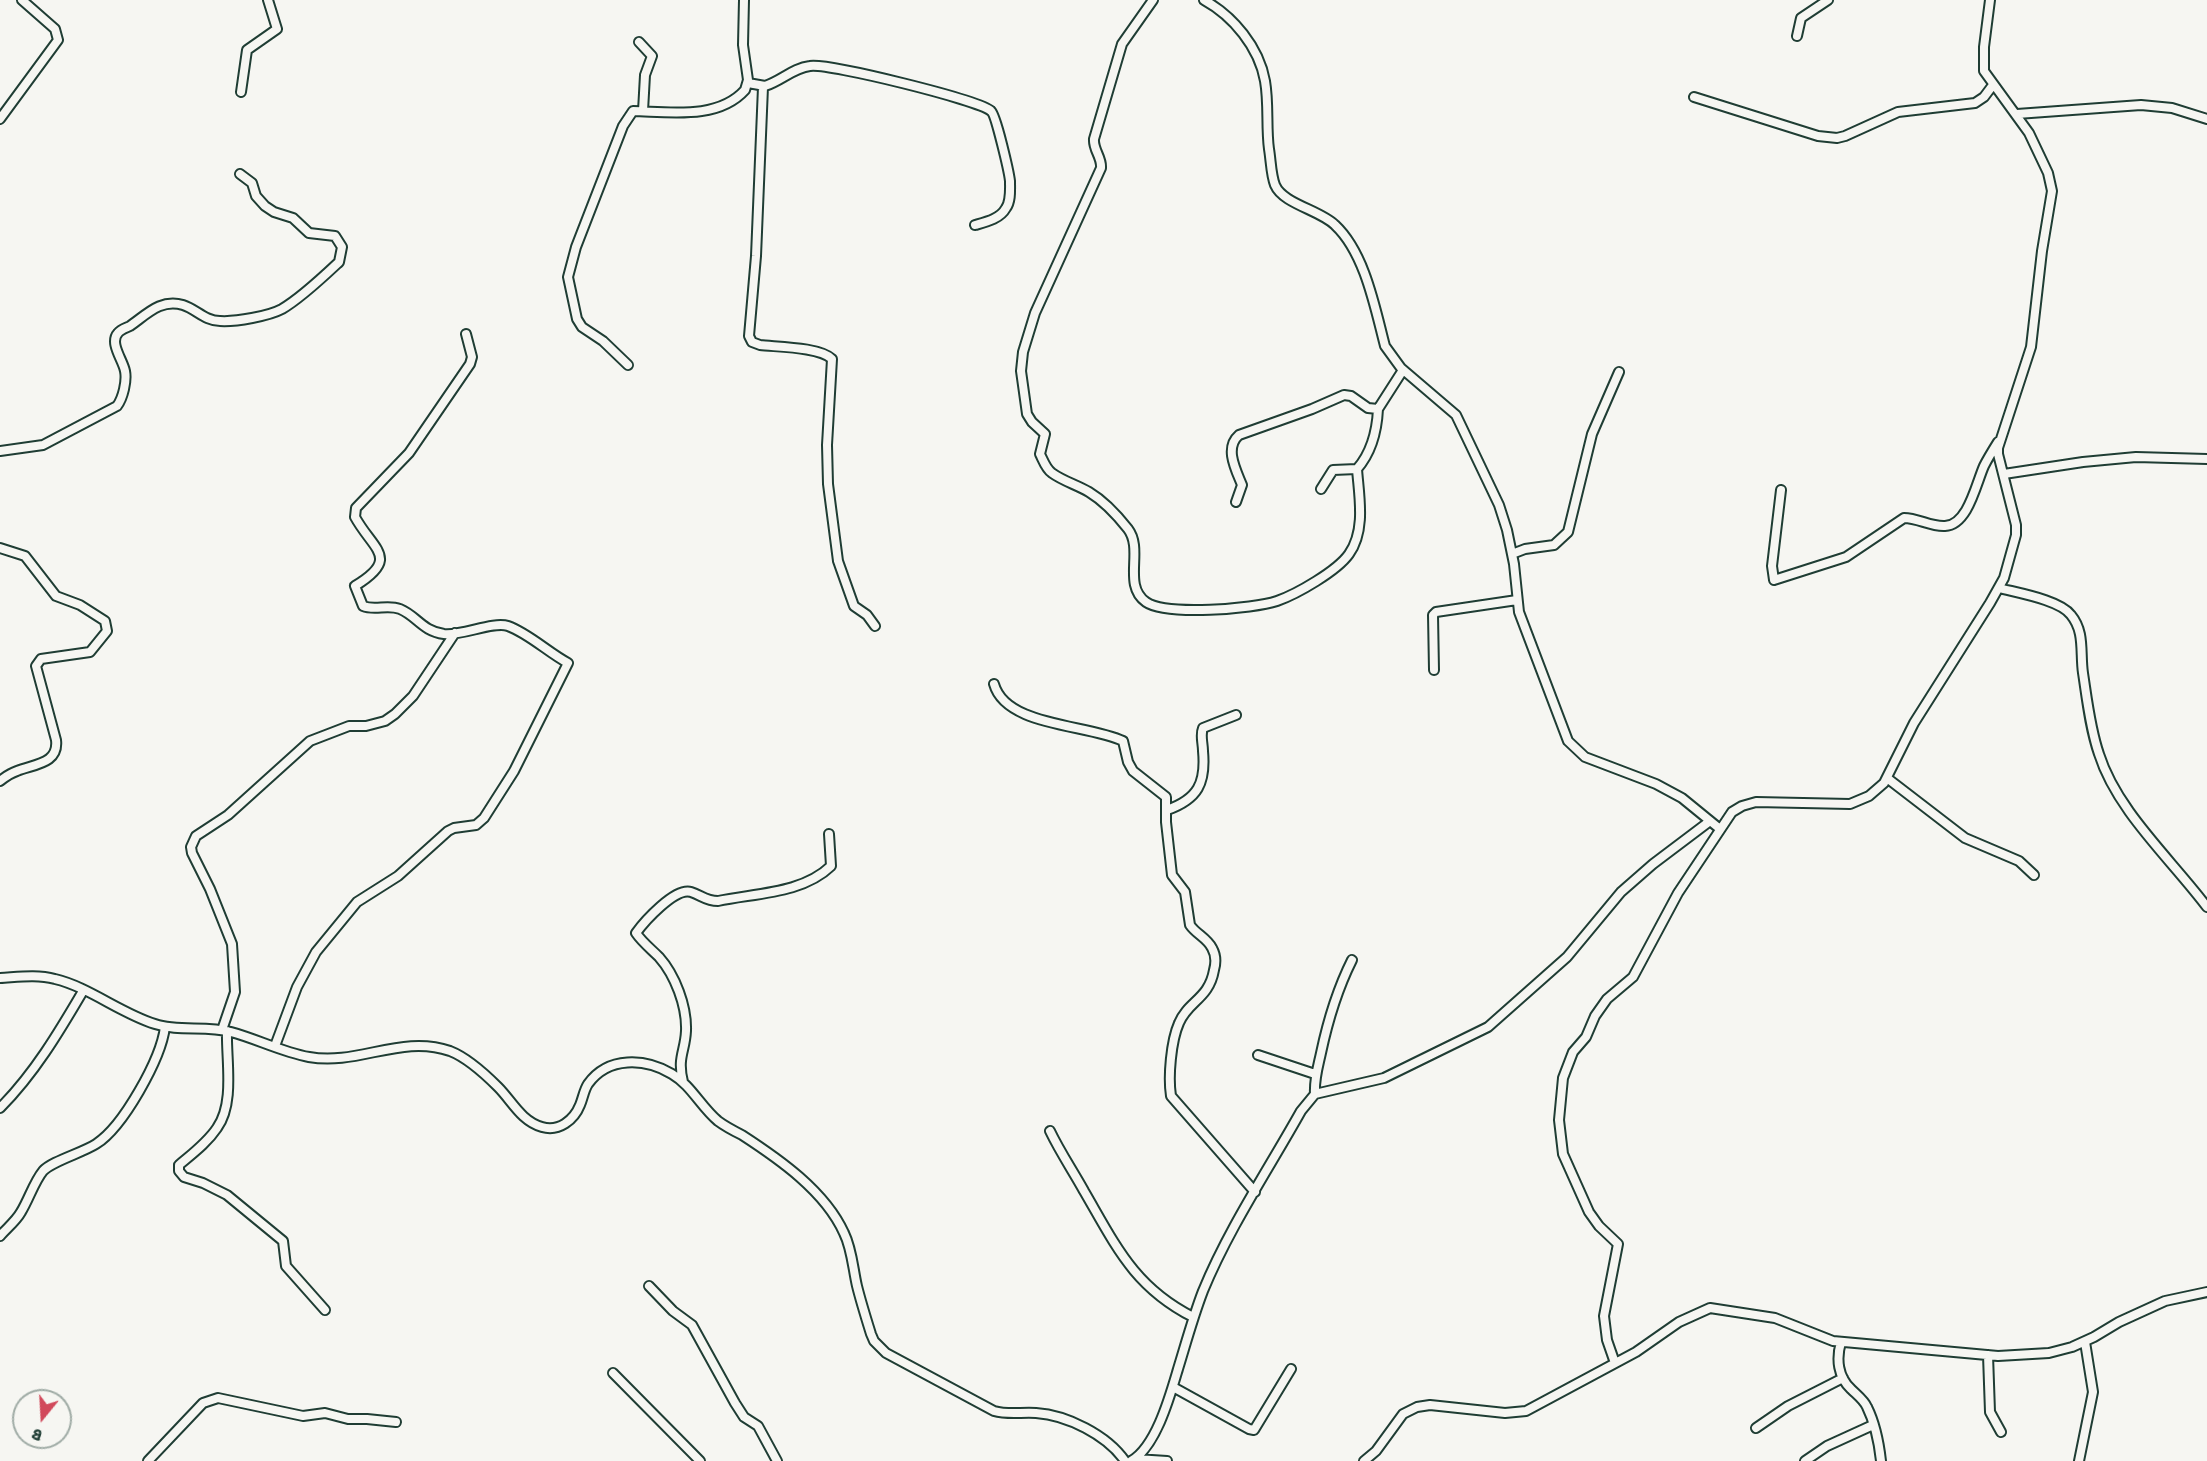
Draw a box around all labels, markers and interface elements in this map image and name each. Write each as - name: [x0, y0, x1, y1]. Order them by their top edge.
- north arrow: [12, 1389, 72, 1449]
- text: B: [29, 1423, 45, 1446]

